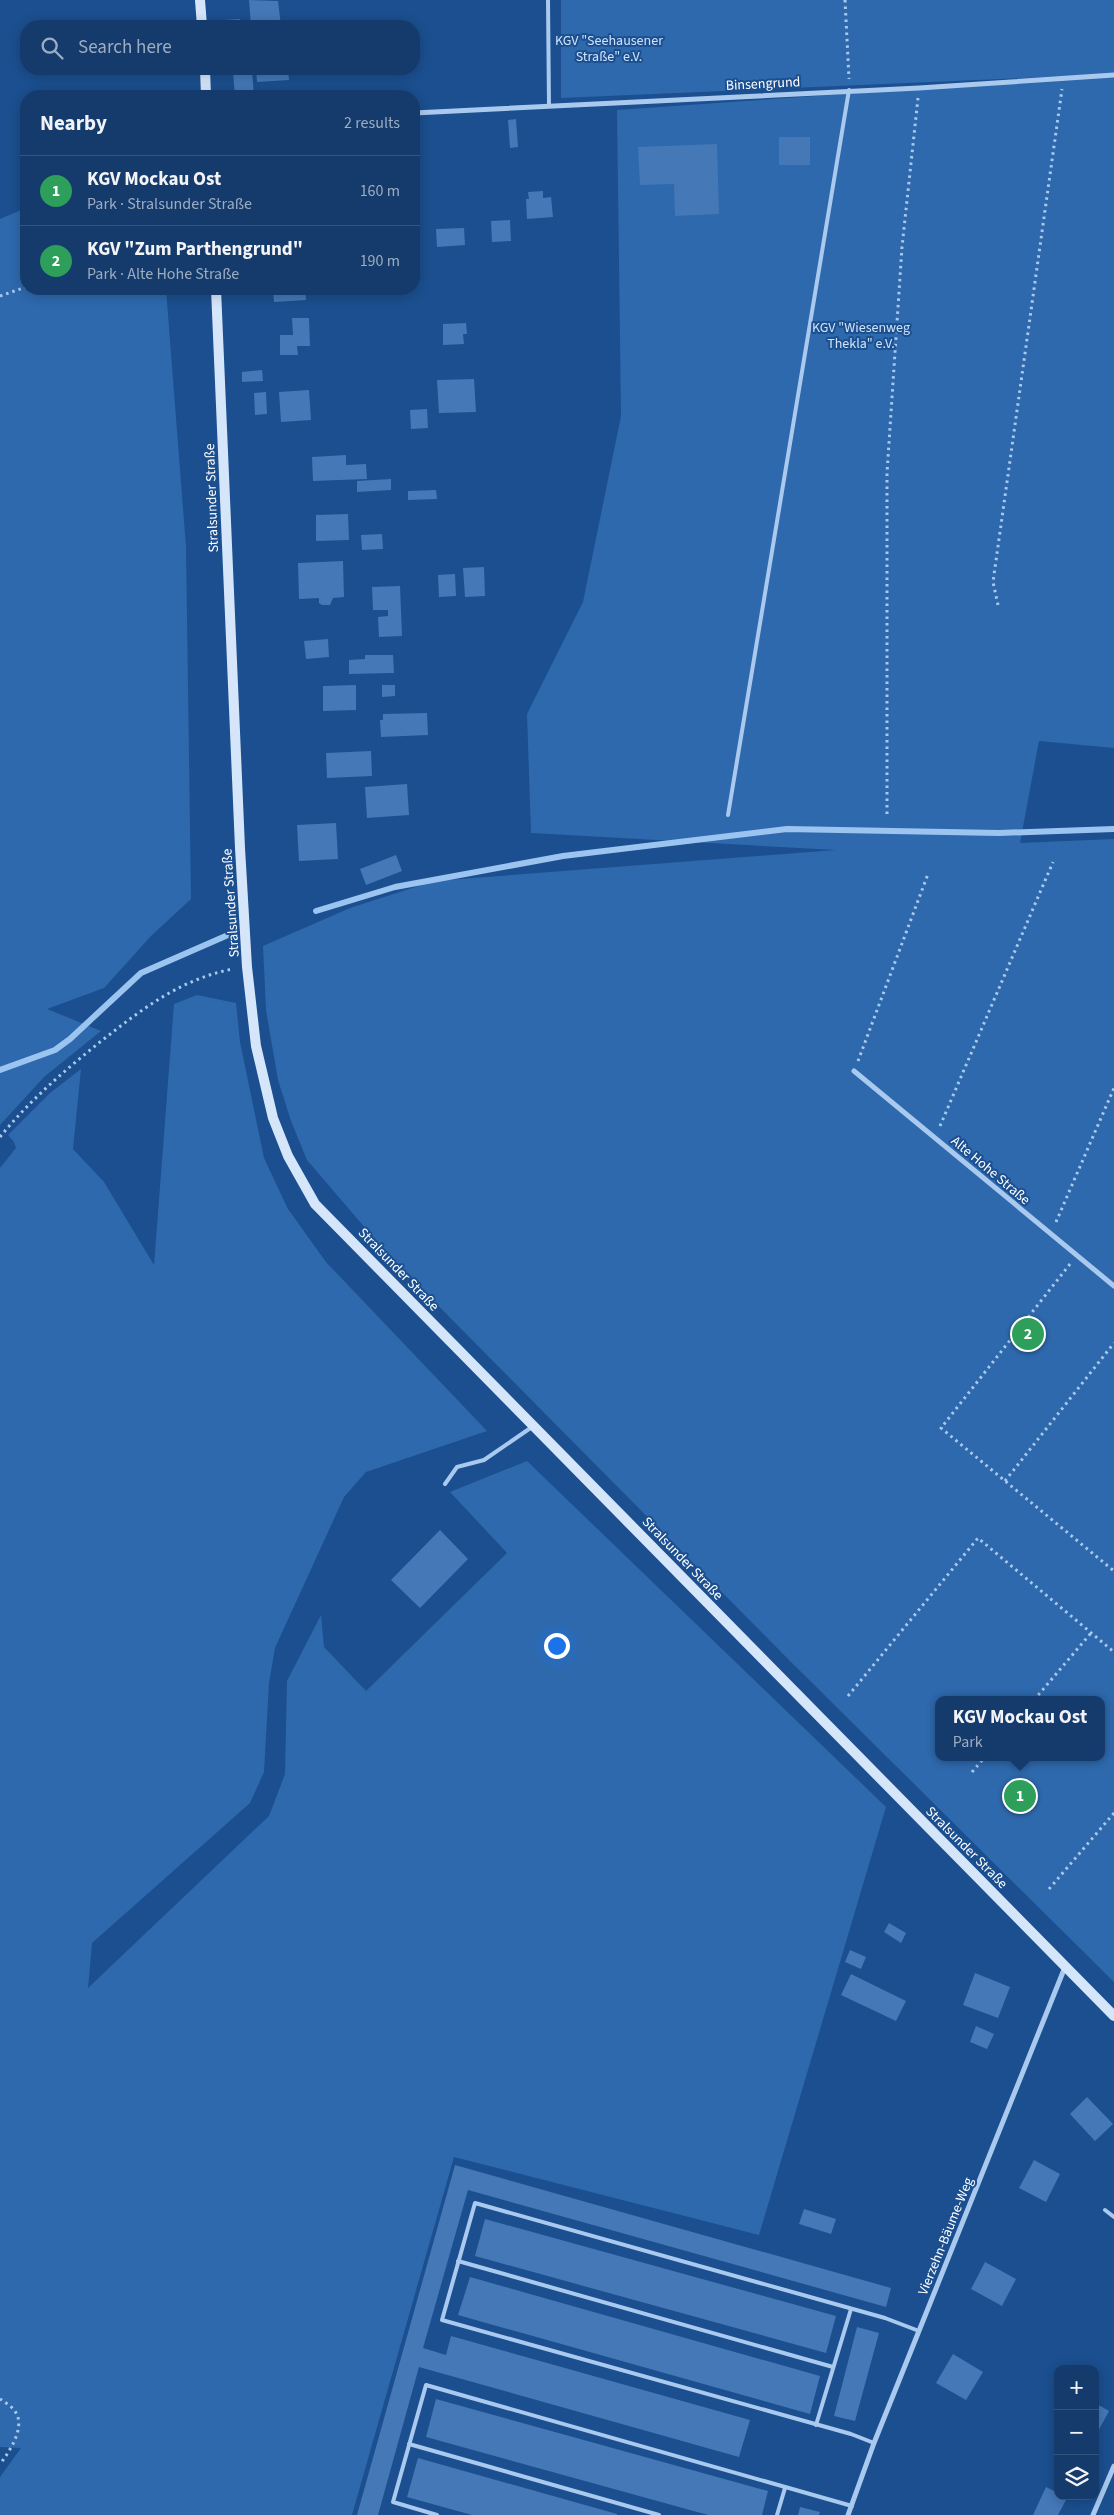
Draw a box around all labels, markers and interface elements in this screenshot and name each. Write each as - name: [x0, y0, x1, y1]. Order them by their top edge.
- search box: [20, 20, 420, 75]
- park label: KGV "Seehausener Straße" e.V.: [555, 31, 663, 67]
- icon: search: [38, 34, 66, 62]
- text: Search here: [78, 34, 172, 61]
- street label: Binsengrund: [725, 72, 801, 96]
- text: Nearby: [40, 108, 107, 138]
- text: 2 results: [344, 112, 400, 134]
- text: KGV Mockau Ost: [87, 166, 221, 193]
- text: 1: [52, 180, 60, 202]
- text: 160 m: [360, 180, 400, 202]
- text: Park · Stralsunder Straße: [87, 193, 252, 215]
- text: KGV "Zum Parthengrund": [87, 236, 303, 263]
- text: 2: [52, 250, 60, 272]
- text: 190 m: [360, 250, 400, 272]
- text: Park · Alte Hohe Straße: [87, 263, 239, 285]
- park label: KGV "Wiesenweg Thekla" e.V.: [812, 318, 910, 354]
- street label: Stralsunder Straße: [200, 443, 224, 553]
- street label: Stralsunder Straße: [217, 848, 245, 958]
- street label: Alte Hohe Straße: [946, 1132, 1034, 1210]
- street label: Stralsunder Straße: [353, 1224, 443, 1316]
- pin: 2: [1012, 1315, 1044, 1353]
- street label: Stralsunder Straße: [637, 1513, 727, 1605]
- your location: [544, 1633, 570, 1659]
- popup: [935, 1696, 1105, 1761]
- text: KGV Mockau Ost: [953, 1704, 1087, 1731]
- text: Park: [953, 1731, 983, 1753]
- pin: 1: [1004, 1777, 1036, 1815]
- street label: Stralsunder Straße: [921, 1802, 1012, 1893]
- street label: Vierzehn-Bäume-Weg: [913, 2174, 979, 2298]
- map controls: [1054, 2365, 1099, 2500]
- button: +: [1054, 2365, 1099, 2410]
- button: −: [1054, 2410, 1099, 2455]
- button: layers: [1054, 2455, 1099, 2500]

